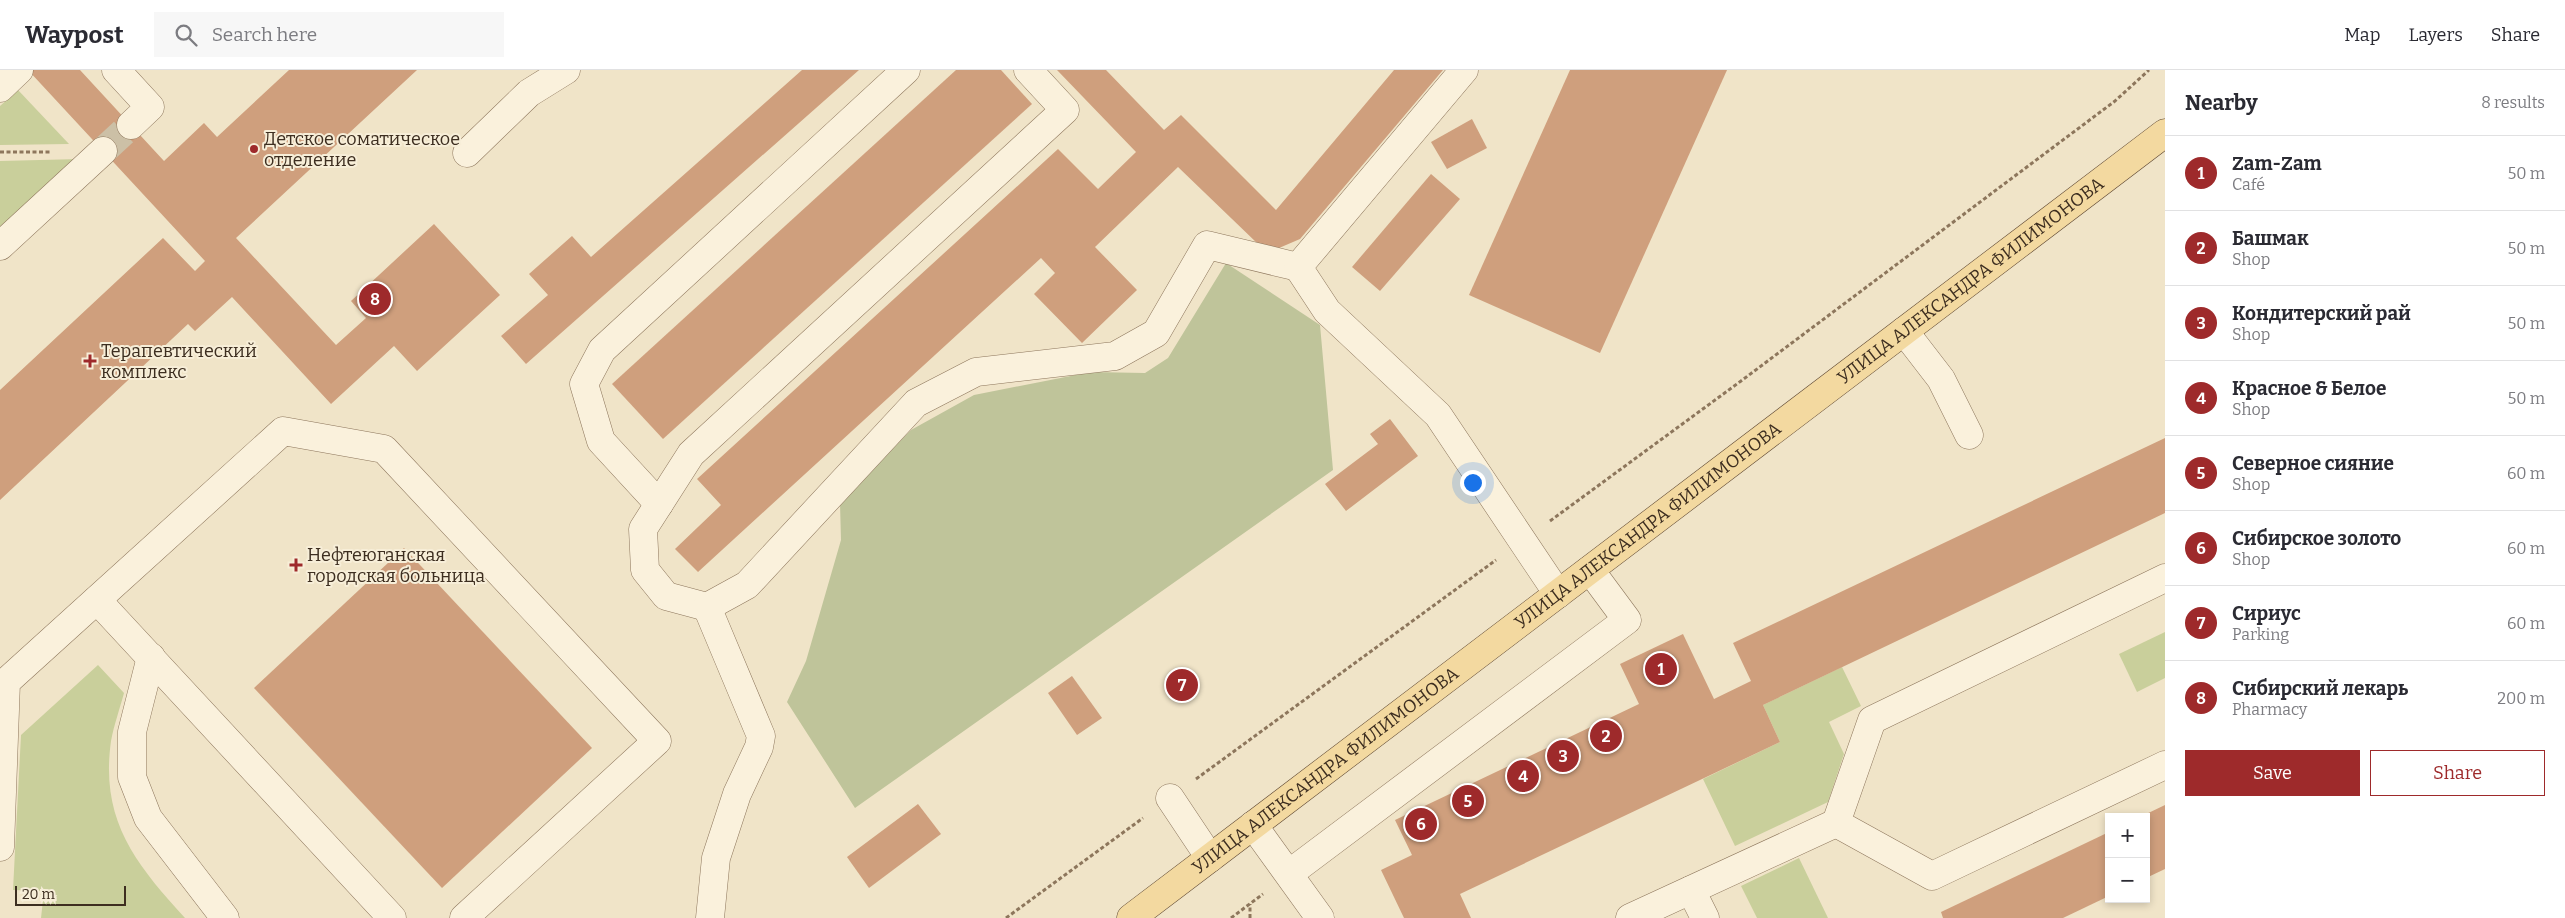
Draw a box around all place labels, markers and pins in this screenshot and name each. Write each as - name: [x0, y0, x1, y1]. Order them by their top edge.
- place label: Детское соматическое отделение: [264, 128, 460, 171]
- marker: Детское соматическое отделение: [248, 143, 260, 155]
- pin: 8: [359, 280, 391, 318]
- place label: Терапевтический комплекс: [101, 340, 257, 383]
- marker: Терапевтический комплекс: [83, 354, 97, 368]
- place label: Нефтеюганская городская больница: [307, 544, 485, 587]
- marker: Нефтеюганская городская больница: [289, 558, 303, 572]
- pin: 1: [1645, 650, 1677, 688]
- pin: 7: [1166, 666, 1198, 704]
- pin: 2: [1590, 717, 1622, 755]
- pin: 3: [1547, 737, 1579, 775]
- pin: 4: [1507, 757, 1539, 795]
- pin: 5: [1452, 782, 1484, 820]
- pin: 6: [1405, 805, 1437, 843]

